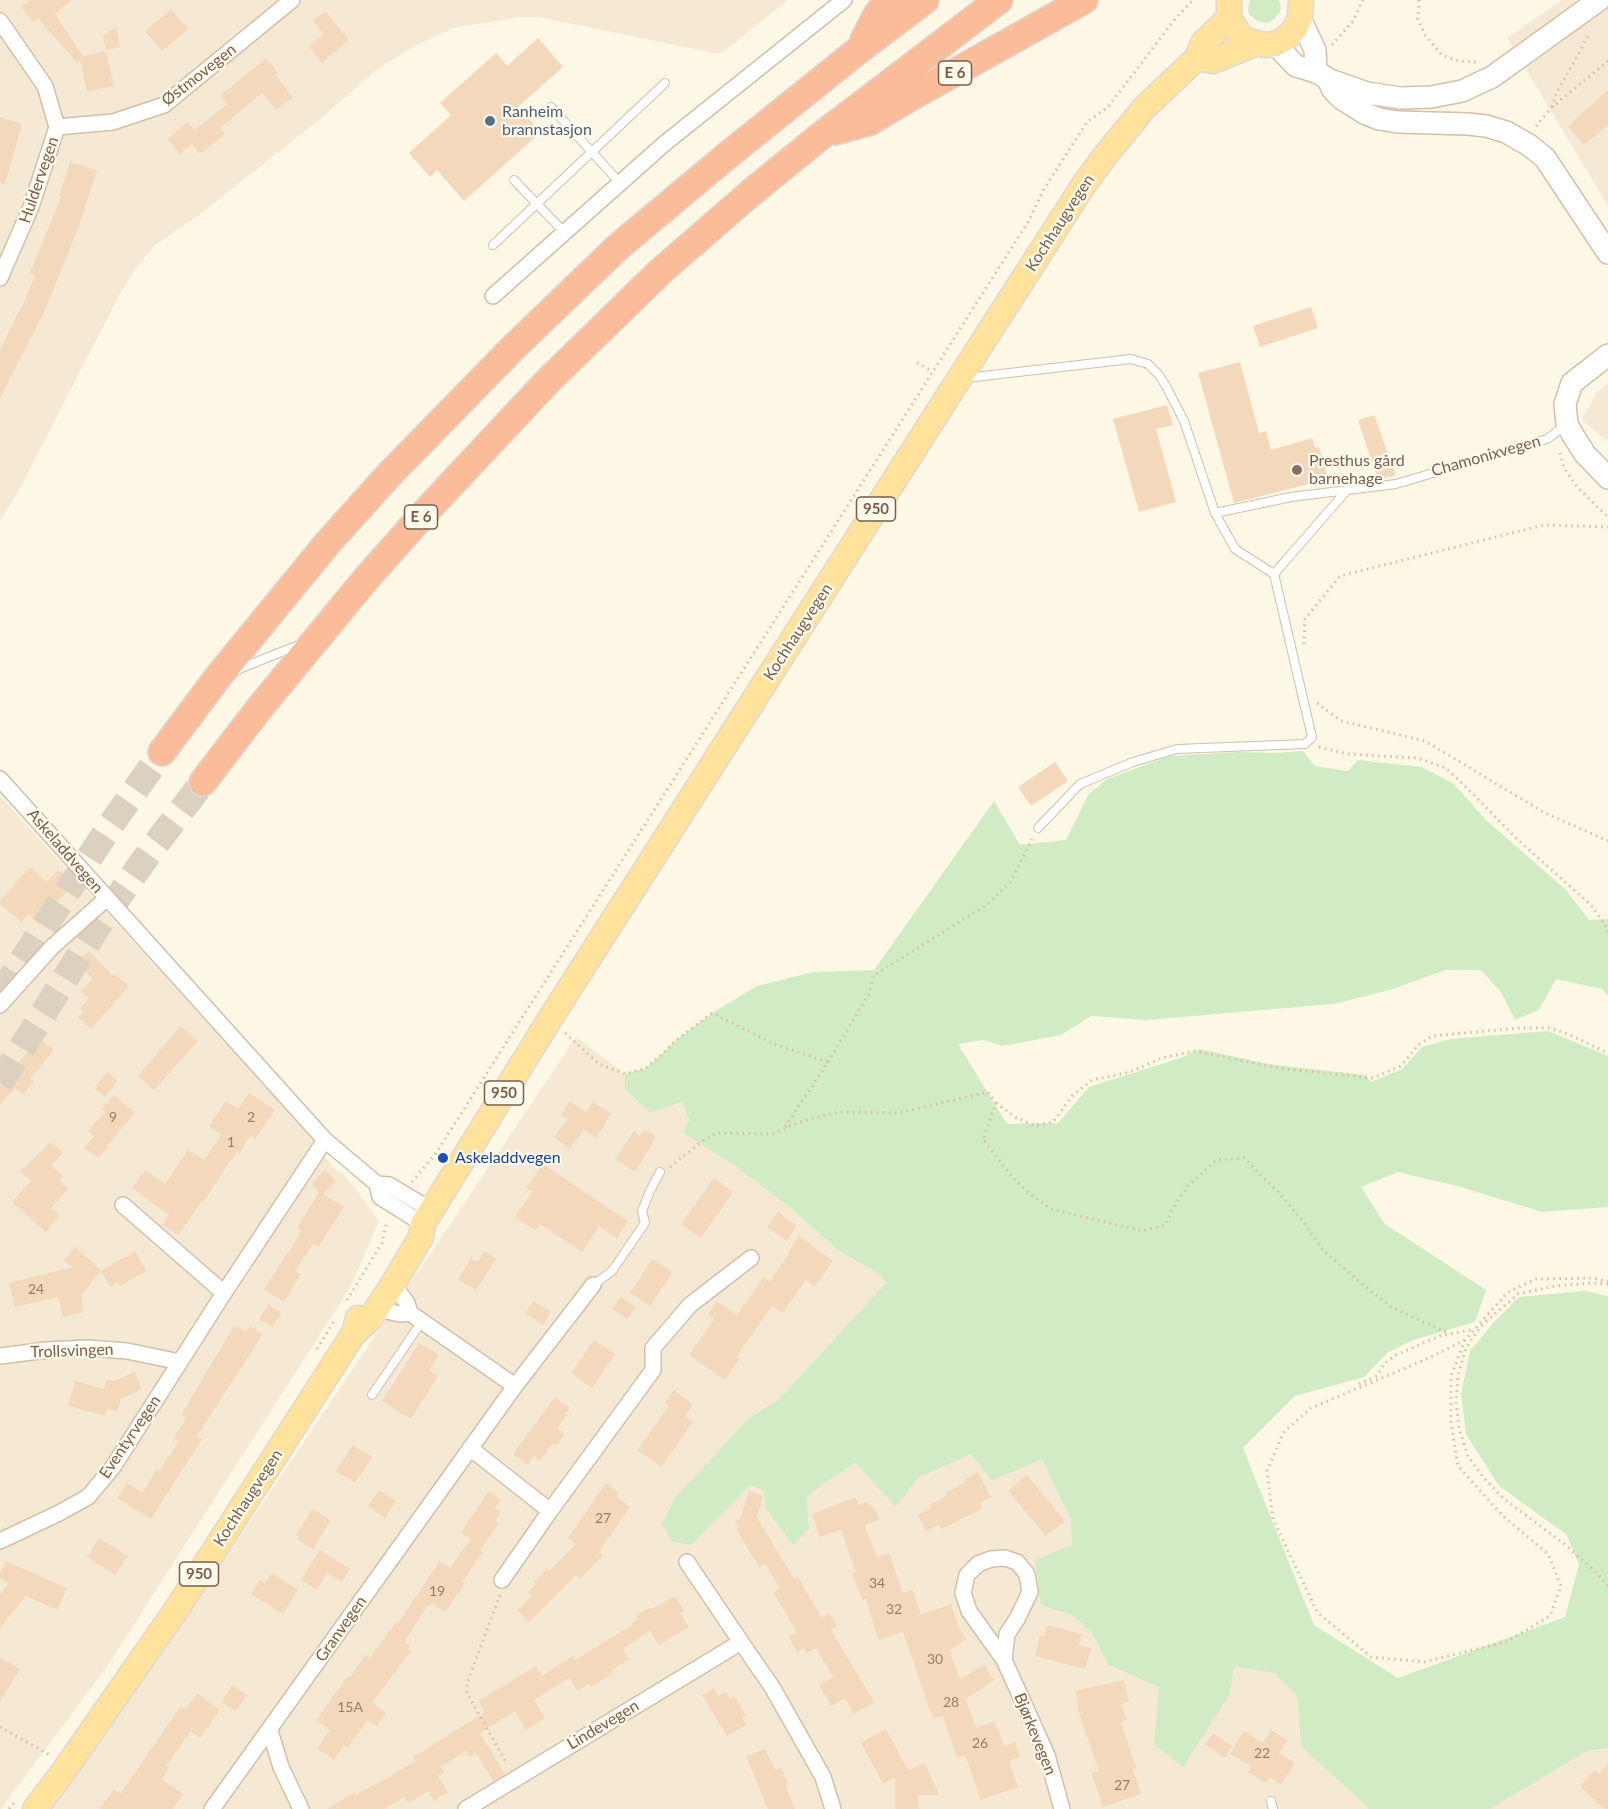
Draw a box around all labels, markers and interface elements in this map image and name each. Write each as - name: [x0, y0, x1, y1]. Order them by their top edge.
- street label: Østmovegen: [158, 40, 240, 110]
- road number: E 6: [938, 61, 972, 85]
- place label: Ranheim brannstasjon: [502, 102, 592, 140]
- marker: Ranheim brannstasjon: [483, 114, 497, 128]
- street label: Huldervegen: [15, 134, 63, 226]
- street label: Kochhaugvegen: [1022, 171, 1098, 275]
- street label: Chamonixvegen: [1429, 431, 1543, 481]
- place label: Presthus gård barnehage: [1309, 451, 1405, 489]
- marker: Presthus gård barnehage: [1290, 463, 1304, 477]
- road number: 950: [856, 497, 896, 521]
- road number: E 6: [404, 505, 438, 529]
- street label: Kochhaugvegen: [760, 580, 836, 684]
- street label: Askeladdvegen: [23, 805, 107, 897]
- road number: 950: [484, 1081, 524, 1105]
- house number: 9: [109, 1109, 117, 1125]
- house number: 2: [247, 1109, 255, 1125]
- house number: 1: [227, 1134, 235, 1150]
- place label: Askeladdvegen: [455, 1148, 561, 1168]
- marker: Askeladdvegen: [436, 1151, 450, 1165]
- house number: 24: [28, 1281, 44, 1297]
- street label: Trollsvingen: [30, 1340, 114, 1362]
- street label: Eventyrvegen: [95, 1392, 165, 1482]
- street label: Kochhaugvegen: [210, 1446, 286, 1550]
- house number: 27: [595, 1510, 611, 1526]
- road number: 950: [180, 1562, 218, 1586]
- house number: 34: [869, 1575, 885, 1591]
- house number: 19: [429, 1583, 445, 1599]
- street label: Granvegen: [311, 1592, 371, 1666]
- house number: 32: [886, 1601, 902, 1617]
- house number: 30: [927, 1651, 943, 1667]
- street label: Bjørkevegen: [1010, 1690, 1060, 1778]
- house number: 28: [943, 1694, 959, 1710]
- street label: Lindevegen: [564, 1696, 642, 1754]
- house number: 15A: [337, 1699, 363, 1715]
- house number: 26: [972, 1735, 988, 1751]
- house number: 22: [1254, 1745, 1270, 1761]
- house number: 27: [1114, 1777, 1130, 1793]

